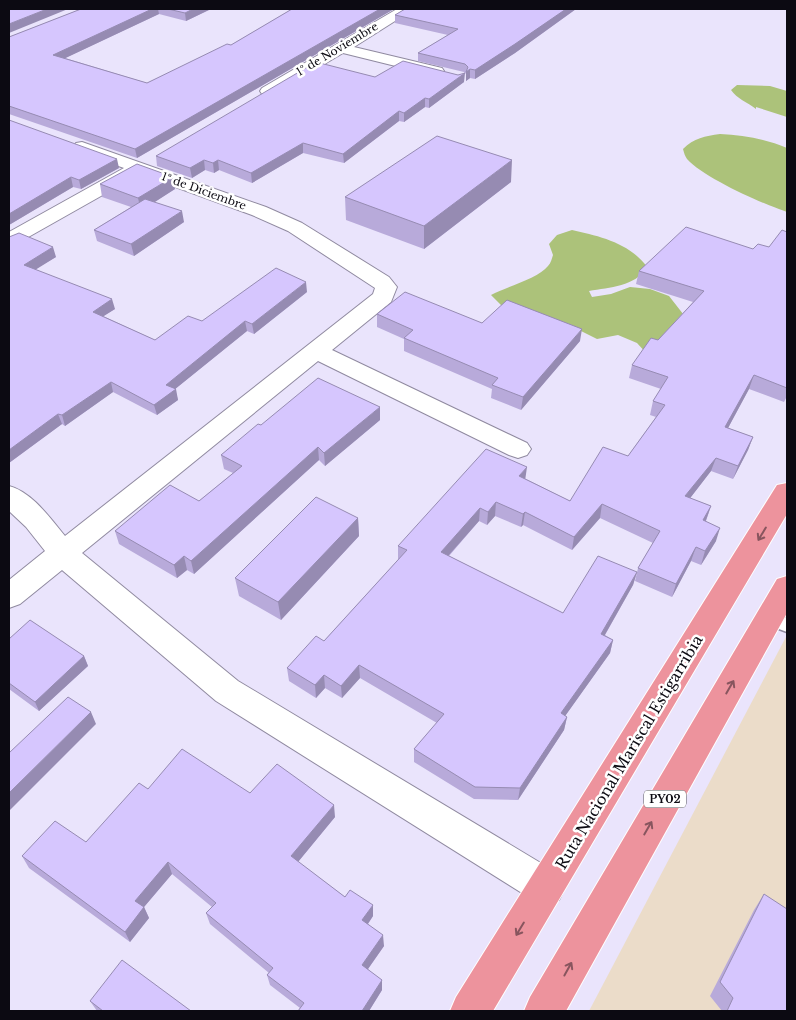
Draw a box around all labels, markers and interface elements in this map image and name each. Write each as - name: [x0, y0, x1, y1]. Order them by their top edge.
- street label: 1º de Noviembre: [294, 19, 380, 79]
- street label: 1º de Diciembre: [160, 169, 248, 213]
- one-way arrow: [756, 526, 766, 540]
- street label: Ruta Nacional Mariscal Estigarribia: [551, 631, 707, 873]
- one-way arrow: [725, 680, 735, 695]
- road number: PY02: [644, 791, 686, 808]
- one-way arrow: [644, 821, 654, 835]
- one-way arrow: [515, 921, 525, 935]
- one-way arrow: [563, 962, 573, 976]

